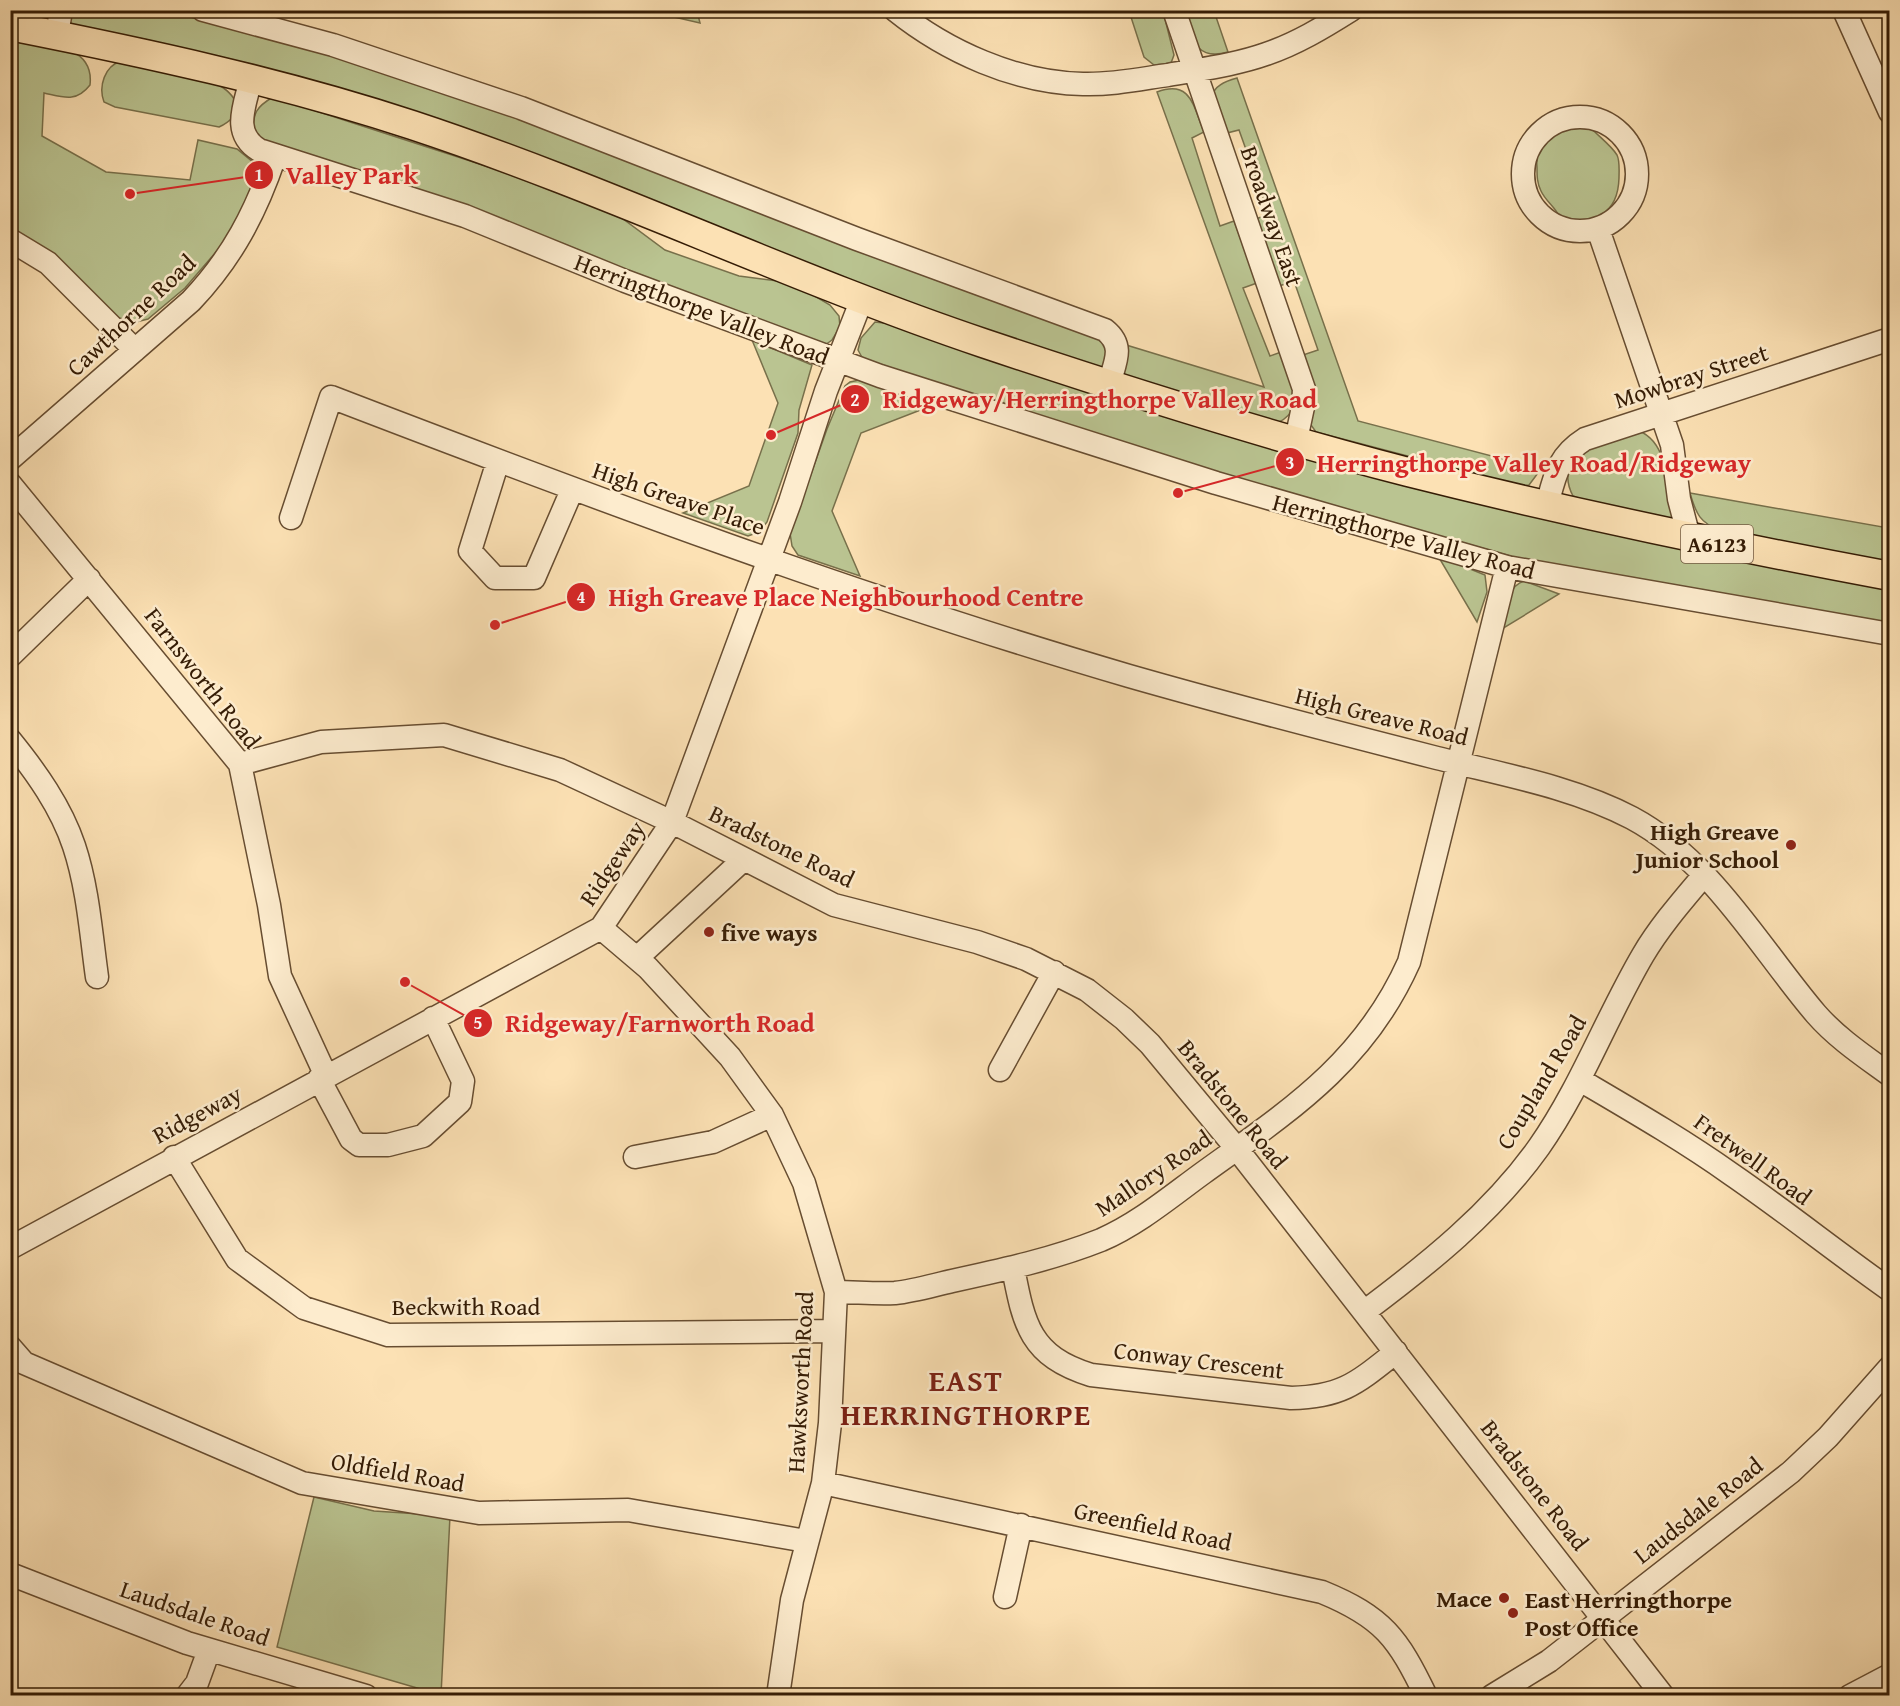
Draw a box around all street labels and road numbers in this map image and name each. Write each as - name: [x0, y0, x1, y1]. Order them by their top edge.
- street label: Broadway East: [1232, 141, 1313, 291]
- street label: Herringthorpe Valley Road: [569, 244, 835, 374]
- street label: Cawthorne Road: [59, 246, 204, 384]
- street label: Mowbray Street: [1610, 334, 1773, 417]
- street label: High Greave Place: [588, 452, 770, 544]
- street label: Herringthorpe Valley Road: [1269, 484, 1539, 588]
- road number: A6123: [1681, 525, 1753, 563]
- street label: Farnsworth Road: [136, 600, 270, 756]
- street label: High Greave Road: [1292, 678, 1472, 754]
- street label: Bradstone Road: [703, 796, 861, 896]
- street label: Ridgeway: [570, 813, 654, 913]
- street label: Coupland Road: [1487, 1008, 1595, 1156]
- street label: Bradstone Road: [1170, 1032, 1296, 1177]
- street label: Ridgeway: [146, 1076, 248, 1152]
- street label: Fretwell Road: [1687, 1104, 1819, 1214]
- street label: Mallory Road: [1088, 1121, 1219, 1225]
- street label: Beckwith Road: [392, 1289, 540, 1324]
- street label: Hawksworth Road: [778, 1290, 822, 1474]
- street label: Conway Crescent: [1112, 1332, 1287, 1388]
- street label: Bradstone Road: [1473, 1412, 1598, 1558]
- street label: Oldfield Road: [329, 1443, 468, 1501]
- street label: Laudsdale Road: [1626, 1448, 1770, 1572]
- street label: Greenfield Road: [1071, 1492, 1235, 1560]
- street label: Laudsdale Road: [116, 1571, 275, 1655]

